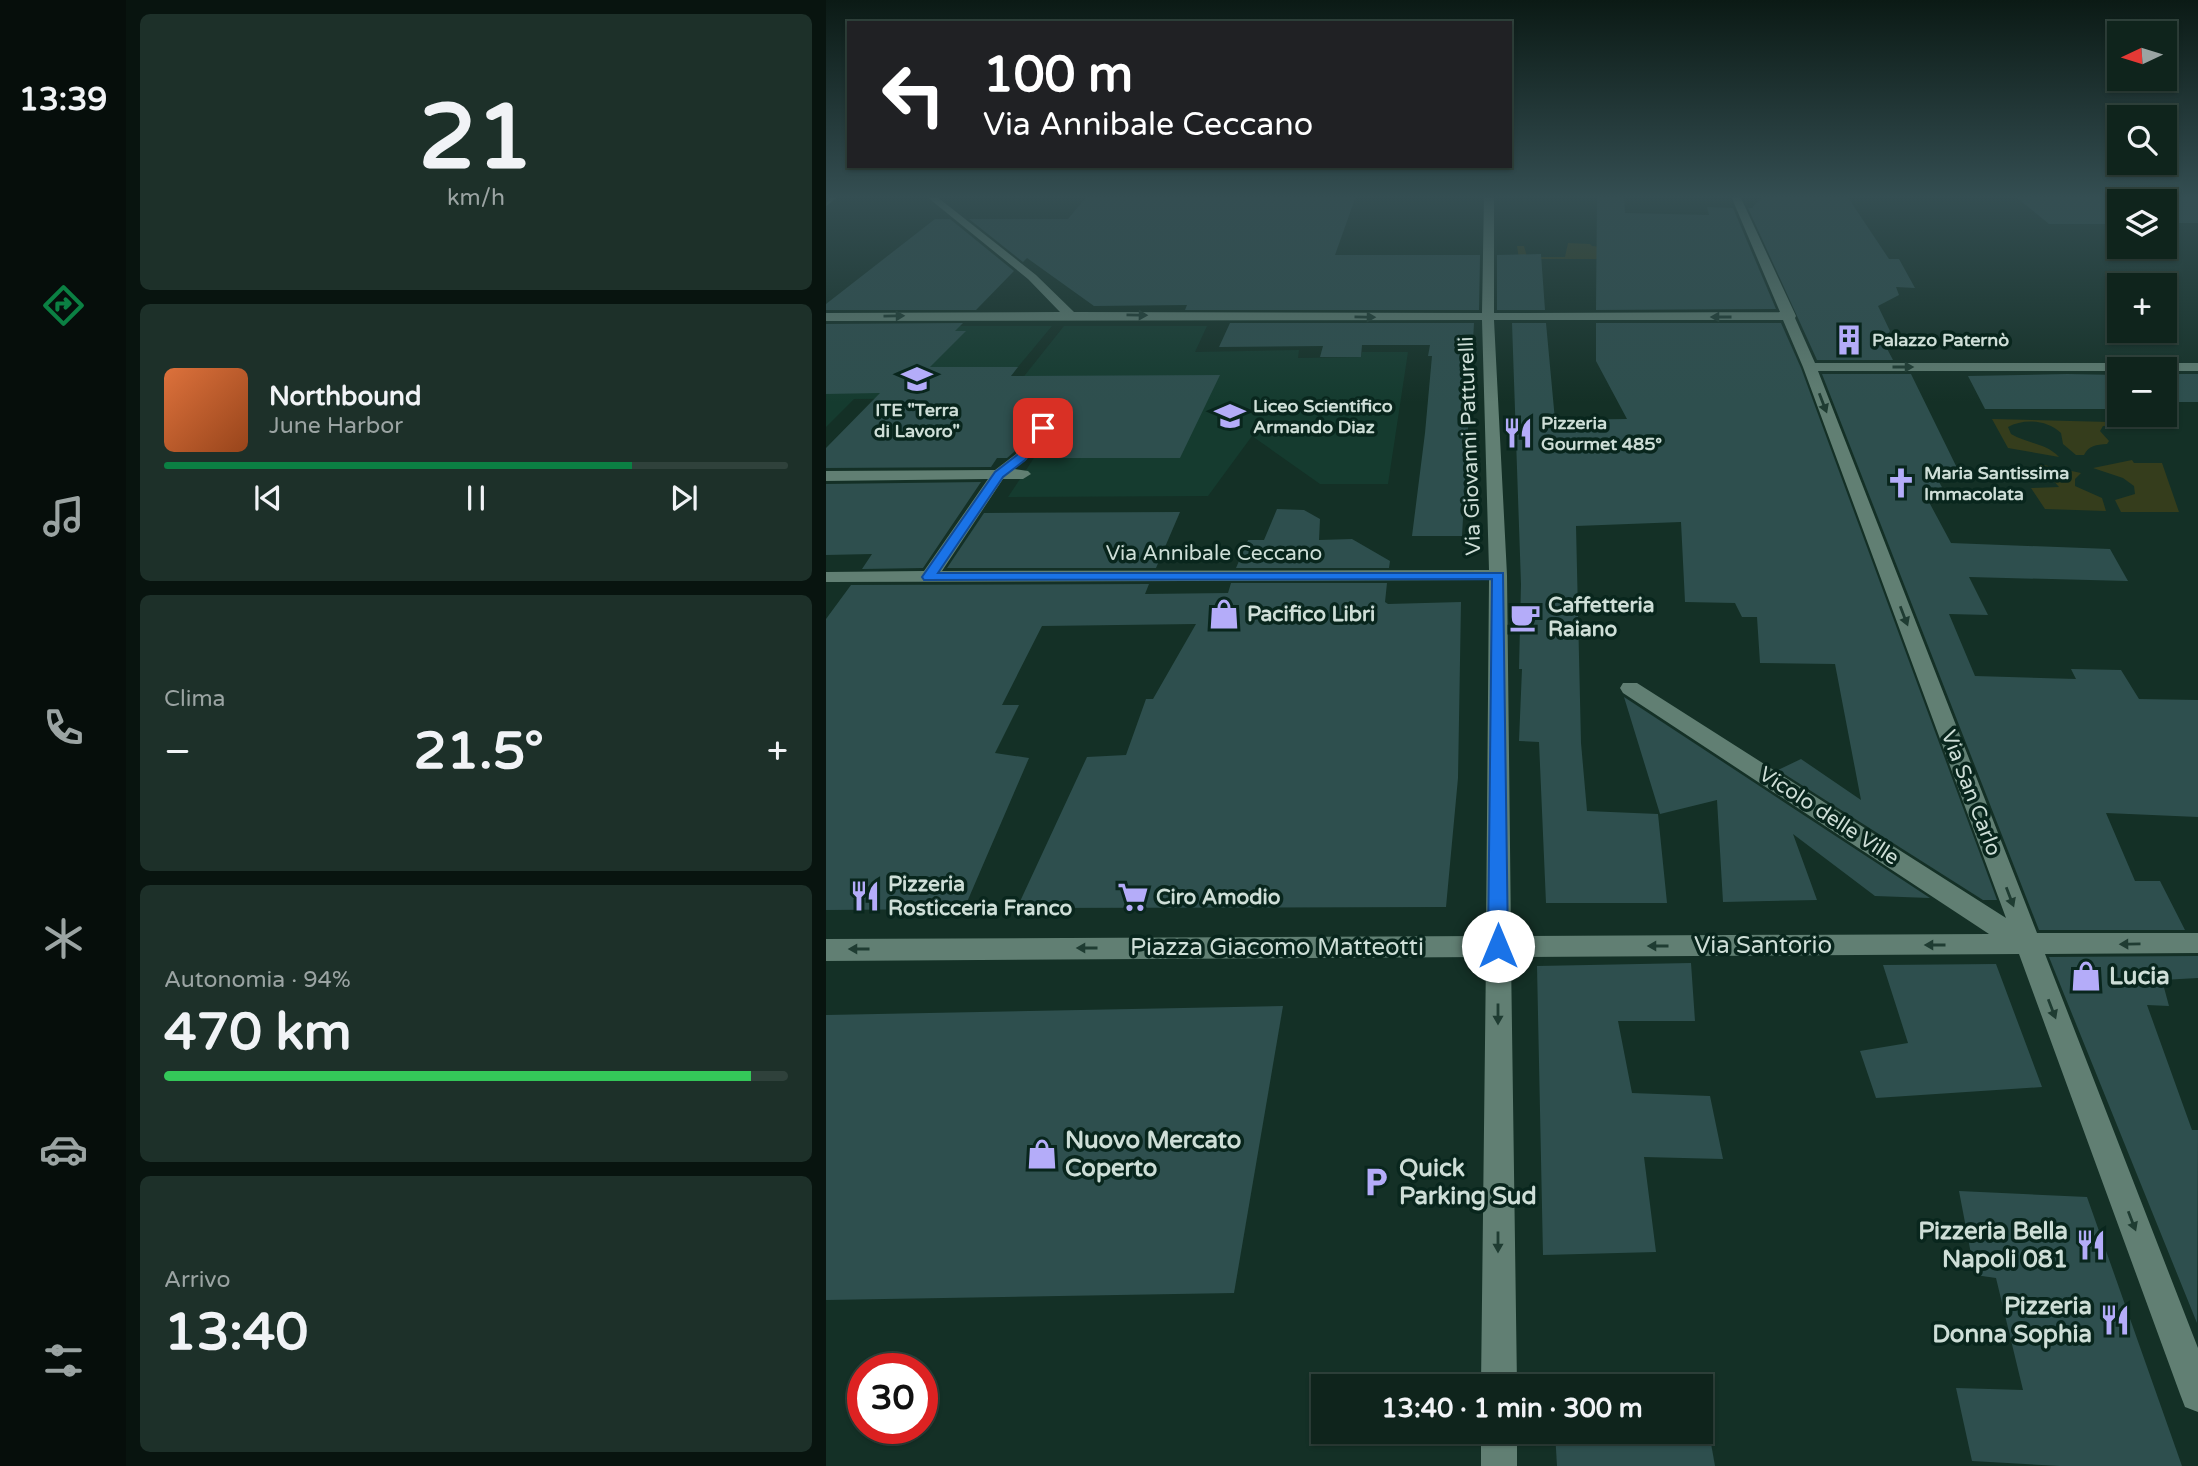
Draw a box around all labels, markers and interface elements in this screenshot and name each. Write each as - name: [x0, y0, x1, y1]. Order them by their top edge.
- north arrow: [2107, 21, 2177, 91]
- map controls: [2107, 21, 2177, 427]
- text: 100 m: [983, 46, 1133, 105]
- icon: left: [868, 49, 959, 140]
- text: 13:39: [19, 81, 107, 119]
- text: 21: [419, 83, 533, 193]
- button: search: [2107, 105, 2177, 175]
- text: Via Annibale Ceccano: [983, 106, 1313, 144]
- text: km/h: [447, 184, 505, 212]
- button: layers: [2107, 189, 2177, 259]
- button: +: [2107, 273, 2177, 343]
- icon: directions: [39, 281, 88, 330]
- one-way arrow: [1127, 309, 1149, 321]
- one-way arrow: [883, 310, 905, 322]
- one-way arrow: [1354, 311, 1376, 323]
- one-way arrow: [1710, 311, 1732, 323]
- building icon: Palazzo Paternò: [1832, 323, 1866, 357]
- place label: Palazzo Paternò: [1872, 329, 2009, 351]
- street label: Via Giovanni Patturelli: [1454, 336, 1486, 556]
- button: −: [2107, 357, 2177, 427]
- one-way arrow: [1892, 361, 1914, 373]
- school or university icon: ITE "Terra di Lavoro": [900, 362, 934, 396]
- text: Northbound: [269, 381, 421, 412]
- one-way arrow: [1818, 392, 1829, 413]
- place label: Liceo Scientifico Armando Diaz: [1253, 395, 1393, 438]
- pin: [1013, 398, 1073, 458]
- place label: ITE "Terra di Lavoro": [874, 399, 960, 442]
- school or university icon: Liceo Scientifico Armando Diaz: [1213, 399, 1247, 433]
- icon: arrive: [1024, 409, 1062, 447]
- text: June Harbor: [269, 412, 403, 440]
- place label: Pizzeria Gourmet 485°: [1541, 412, 1662, 455]
- restaurant icon: Pizzeria Gourmet 485°: [1501, 416, 1535, 450]
- place label: Maria Santissima Immacolata: [1924, 462, 2069, 505]
- church icon: Maria Santissima Immacolata: [1884, 466, 1918, 500]
- icon: previous: [249, 479, 287, 517]
- icon: pause: [457, 479, 495, 517]
- icon: next: [665, 479, 703, 517]
- icon: music: [39, 492, 88, 541]
- street label: Via Annibale Ceccano: [1106, 541, 1322, 566]
- place label: Caffetteria Raiano: [1548, 593, 1655, 642]
- shop icon: Pacifico Libri: [1207, 597, 1241, 631]
- cafe icon: Caffetteria Raiano: [1508, 600, 1542, 634]
- place label: Pacifico Libri: [1247, 602, 1375, 627]
- one-way arrow: [1898, 605, 1909, 626]
- text: Clima: [164, 685, 225, 713]
- icon: phone: [39, 703, 88, 752]
- text: 21.5°: [414, 720, 544, 783]
- street label: Via San Carlo: [1936, 727, 2006, 859]
- text: −: [164, 729, 191, 775]
- text: +: [767, 729, 788, 775]
- street label: Vicolo delle Ville: [1754, 761, 1904, 871]
- place label: Pizzeria Rosticceria Franco: [888, 872, 1073, 921]
- restaurant icon: Pizzeria Rosticceria Franco: [848, 879, 882, 913]
- supermarket icon: Ciro Amodio: [1116, 880, 1150, 914]
- place label: Ciro Amodio: [1156, 885, 1281, 910]
- one-way arrow: [2004, 887, 2015, 908]
- position arrow: [1461, 909, 1535, 983]
- icon: climate: [39, 914, 88, 963]
- street label: Via Santorio: [1694, 931, 1832, 960]
- street label: Piazza Giacomo Matteotti: [1130, 933, 1424, 962]
- one-way arrow: [2119, 938, 2141, 950]
- one-way arrow: [1923, 939, 1945, 951]
- one-way arrow: [1647, 940, 1669, 952]
- one-way arrow: [1076, 942, 1098, 954]
- one-way arrow: [848, 943, 870, 955]
- shop icon: Lucia: [2069, 959, 2103, 993]
- place label: Lucia: [2109, 962, 2170, 991]
- text: Autonomia · 94%: [164, 966, 351, 994]
- one-way arrow: [2046, 998, 2057, 1019]
- text: 470 km: [164, 1001, 352, 1064]
- one-way arrow: [1492, 1004, 1504, 1026]
- icon: car: [39, 1125, 88, 1174]
- place label: Nuovo Mercato Coperto: [1065, 1126, 1241, 1183]
- shop icon: Nuovo Mercato Coperto: [1025, 1137, 1059, 1171]
- place label: Quick Parking Sud: [1399, 1154, 1537, 1211]
- parking icon: Quick Parking Sud: [1359, 1165, 1393, 1199]
- one-way arrow: [2127, 1211, 2138, 1232]
- place label: Pizzeria Bella Napoli 081: [1918, 1217, 2068, 1274]
- restaurant icon: Pizzeria Bella Napoli 081: [2074, 1228, 2108, 1262]
- one-way arrow: [1492, 1231, 1504, 1253]
- text: Arrivo: [164, 1266, 230, 1294]
- place label: Pizzeria Donna Sophia: [1932, 1292, 2092, 1349]
- text: 13:40: [164, 1301, 308, 1364]
- restaurant icon: Pizzeria Donna Sophia: [2098, 1303, 2132, 1337]
- icon: filters: [39, 1336, 88, 1385]
- speed limit sign: 30: [847, 1353, 938, 1444]
- text: 13:40 · 1 min · 300 m: [1381, 1393, 1643, 1424]

